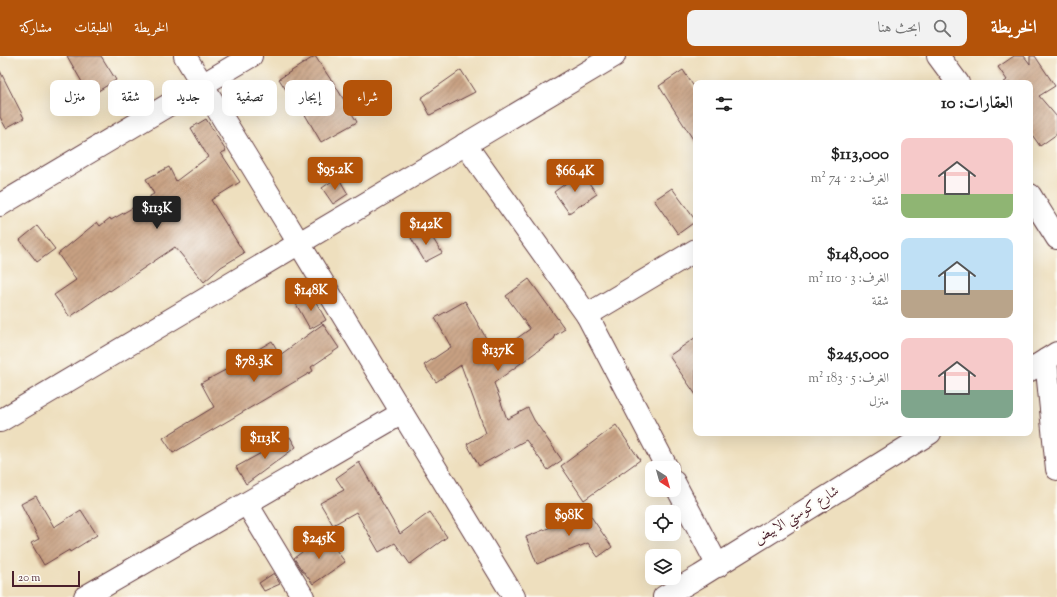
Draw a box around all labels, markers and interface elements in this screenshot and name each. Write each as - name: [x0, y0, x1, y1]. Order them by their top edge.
- search box: [687, 10, 967, 46]
- text: الخريطة: [991, 15, 1037, 42]
- icon: search: [931, 17, 953, 39]
- text: ابحث هنا: [878, 18, 921, 39]
- text: مشاركة: [20, 19, 52, 39]
- text: الطبقات: [74, 19, 112, 39]
- text: الخريطة: [134, 19, 168, 39]
- chip: منزل: [50, 80, 100, 116]
- chip: شقة: [108, 80, 154, 116]
- chip: جديد: [162, 80, 214, 116]
- chip: تصفية: [222, 80, 277, 116]
- chip: إيجار: [285, 80, 335, 116]
- chip: شراء: [343, 80, 392, 116]
- text: العقارات: 10: [941, 92, 1013, 116]
- icon: filters: [713, 93, 735, 115]
- text: $113,000: [831, 143, 889, 167]
- icon: home: [933, 154, 981, 202]
- pin: $95.2K: [302, 157, 368, 191]
- pin: $66.4K: [542, 159, 608, 193]
- text: $95.2K: [317, 161, 353, 179]
- text: $66.4K: [556, 163, 594, 181]
- text: الغرف: 2 · 74 m²: [811, 170, 889, 188]
- text: شقة: [872, 193, 889, 211]
- pin: $113K: [129, 196, 185, 230]
- text: $113K: [142, 200, 172, 218]
- pin: $142K: [398, 212, 454, 246]
- text: $142K: [409, 216, 443, 234]
- text: $148,000: [827, 243, 889, 267]
- icon: home: [933, 254, 981, 302]
- text: الغرف: 3 · 110 m²: [808, 270, 889, 288]
- pin: $148K: [283, 278, 339, 312]
- text: $148K: [294, 282, 328, 300]
- text: شقة: [872, 293, 889, 311]
- pin: $137K: [470, 338, 526, 372]
- text: $137K: [482, 342, 514, 360]
- text: $245,000: [827, 343, 889, 367]
- pin: $78.3K: [221, 349, 287, 383]
- text: $78.3K: [235, 353, 273, 371]
- icon: home: [933, 354, 981, 402]
- text: الغرف: 5 · 183 m²: [808, 370, 889, 388]
- text: منزل: [869, 393, 889, 411]
- pin: $113K: [237, 426, 293, 460]
- text: $113K: [250, 430, 280, 448]
- north arrow: [645, 461, 681, 497]
- map controls: [645, 461, 681, 585]
- street label: شارع كوستي الابيض: [751, 482, 844, 551]
- pin: $98K: [545, 503, 593, 537]
- button: locate: [645, 505, 681, 541]
- text: $98K: [554, 507, 584, 525]
- pin: $245K: [291, 526, 347, 560]
- text: $245K: [302, 530, 336, 548]
- button: layers: [645, 549, 681, 585]
- scale bar: [12, 569, 80, 588]
- text: 20 m: [18, 570, 40, 586]

